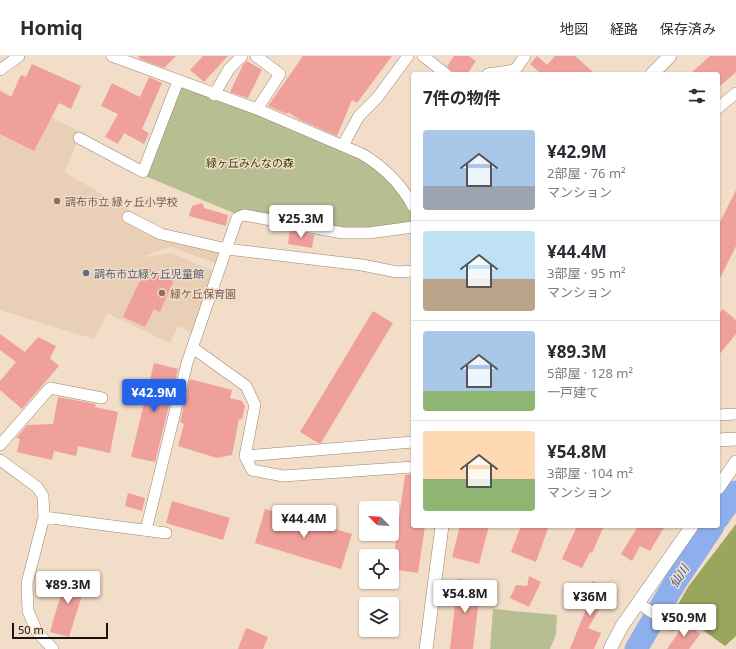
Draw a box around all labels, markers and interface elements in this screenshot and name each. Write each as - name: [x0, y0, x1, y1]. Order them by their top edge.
- text: Homiq: [20, 15, 83, 41]
- text: 地図: [560, 19, 588, 38]
- text: 経路: [610, 19, 638, 38]
- text: 保存済み: [660, 19, 716, 38]
- icon: filters: [686, 85, 708, 107]
- text: 7件の物件: [423, 86, 501, 109]
- text: ¥42.9M: [547, 140, 607, 163]
- icon: home: [455, 146, 503, 194]
- park label: 緑ヶ丘みんなの森: [206, 155, 294, 170]
- text: 2部屋 · 76 m²: [547, 164, 626, 182]
- text: マンション: [547, 183, 612, 201]
- place label: 調布市立 緑ヶ丘小学校: [65, 194, 178, 209]
- marker: 調布市立 緑ヶ丘小学校: [52, 196, 62, 206]
- pin: ¥25.3M: [268, 205, 334, 239]
- text: ¥25.3M: [278, 209, 324, 227]
- text: ¥44.4M: [547, 240, 607, 263]
- icon: home: [455, 247, 503, 295]
- text: 3部屋 · 95 m²: [547, 264, 626, 282]
- place label: 調布市立緑ヶ丘児童館: [94, 266, 204, 281]
- marker: 調布市立緑ヶ丘児童館: [81, 268, 91, 278]
- text: マンション: [547, 283, 612, 301]
- place label: 緑ケ丘保育園: [170, 286, 236, 301]
- marker: 緑ケ丘保育園: [157, 288, 167, 298]
- text: ¥89.3M: [547, 340, 607, 363]
- icon: home: [455, 347, 503, 395]
- text: 5部屋 · 128 m²: [547, 364, 633, 382]
- pin: ¥42.9M: [121, 379, 187, 413]
- text: ¥42.9M: [131, 383, 177, 401]
- text: 一戸建て: [547, 383, 599, 401]
- text: ¥54.8M: [547, 440, 607, 463]
- icon: home: [455, 447, 503, 495]
- text: 3部屋 · 104 m²: [547, 464, 633, 482]
- text: マンション: [547, 483, 612, 501]
- north arrow: [359, 501, 399, 541]
- map controls: [359, 501, 399, 637]
- pin: ¥44.4M: [271, 505, 337, 539]
- text: ¥44.4M: [281, 509, 327, 527]
- button: locate: [359, 549, 399, 589]
- water label: 仙川: [665, 560, 694, 591]
- pin: ¥89.3M: [35, 571, 101, 605]
- text: ¥89.3M: [45, 575, 91, 593]
- pin: ¥54.8M: [432, 580, 498, 614]
- pin: ¥36M: [566, 583, 614, 617]
- text: ¥54.8M: [442, 584, 488, 602]
- text: ¥36M: [573, 587, 607, 605]
- button: layers: [359, 597, 399, 637]
- pin: ¥50.9M: [651, 604, 717, 638]
- text: ¥50.9M: [661, 608, 707, 626]
- scale bar: [12, 621, 108, 640]
- text: 50 m: [18, 622, 44, 637]

